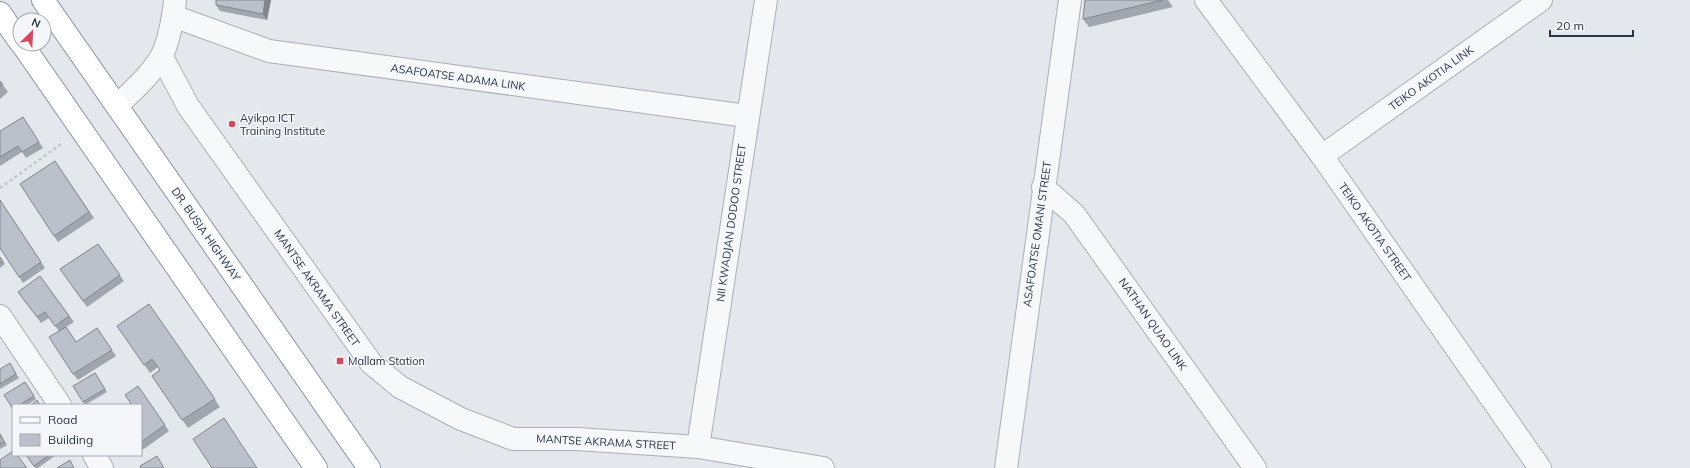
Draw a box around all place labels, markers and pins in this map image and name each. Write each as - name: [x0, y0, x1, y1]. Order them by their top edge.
- place label: Ayikpa ICT Training Institute: [240, 111, 325, 138]
- marker: Ayikpa ICT Training Institute: [227, 119, 237, 129]
- place label: Mallam Station: [348, 354, 425, 368]
- marker: Mallam Station: [335, 356, 345, 366]

